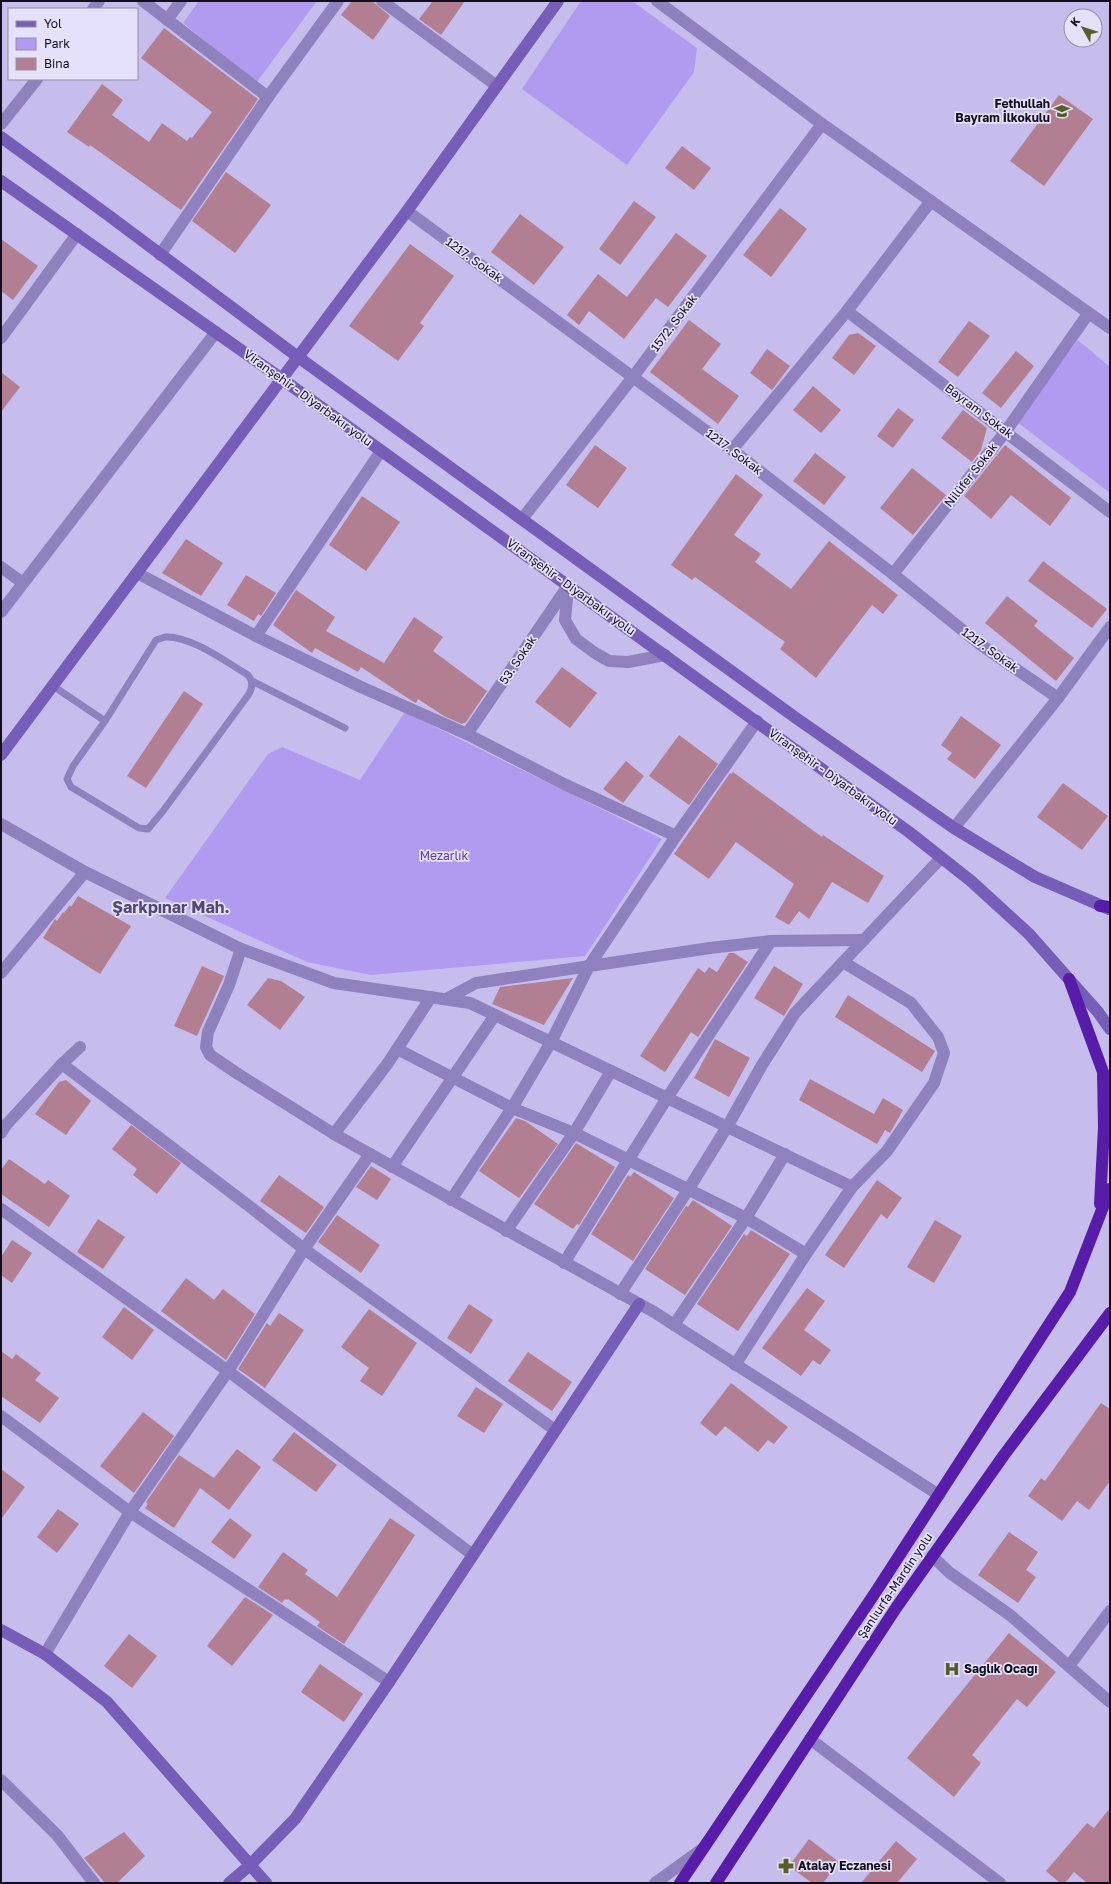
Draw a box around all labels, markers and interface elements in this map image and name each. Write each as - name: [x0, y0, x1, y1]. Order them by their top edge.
- legend: [8, 8, 138, 80]
- north arrow: [1063, 8, 1103, 48]
- text: K: [1067, 14, 1082, 29]
- text: Yol: [44, 16, 62, 31]
- text: Park: [44, 36, 70, 51]
- text: Bina: [44, 56, 69, 71]
- place label: Fethullah Bayram İlkokulu: [955, 96, 1050, 125]
- school or university icon: Fethullah Bayram İlkokulu: [1053, 102, 1071, 120]
- street label: 1217. Sokak: [443, 234, 506, 285]
- street label: 1572. Sokak: [647, 291, 700, 354]
- street label: Viranşehir - Diyarbakır yolu: [241, 346, 375, 449]
- street label: Bayram Sokak: [942, 380, 1016, 441]
- street label: 1217. Sokak: [703, 426, 766, 478]
- street label: Nilüfer Sokak: [941, 439, 1000, 510]
- street label: Viranşehir - Diyarbakır yolu: [504, 535, 638, 638]
- street label: 1217. Sokak: [959, 624, 1022, 675]
- street label: 53. Sokak: [496, 632, 539, 687]
- street label: Viranşehir - Diyarbakır yolu: [766, 725, 900, 828]
- park label: Mezarlık: [420, 848, 469, 863]
- district label: Şarkpınar Mah.: [112, 897, 230, 917]
- street label: Şanlıurfa-Mardin yolu: [854, 1530, 935, 1641]
- hospital icon: Saglık Ocagı: [943, 1660, 961, 1678]
- place label: Saglık Ocagı: [964, 1661, 1037, 1676]
- pharmacy icon: Atalay Eczanesi: [777, 1857, 795, 1875]
- place label: Atalay Eczanesi: [798, 1858, 891, 1873]

